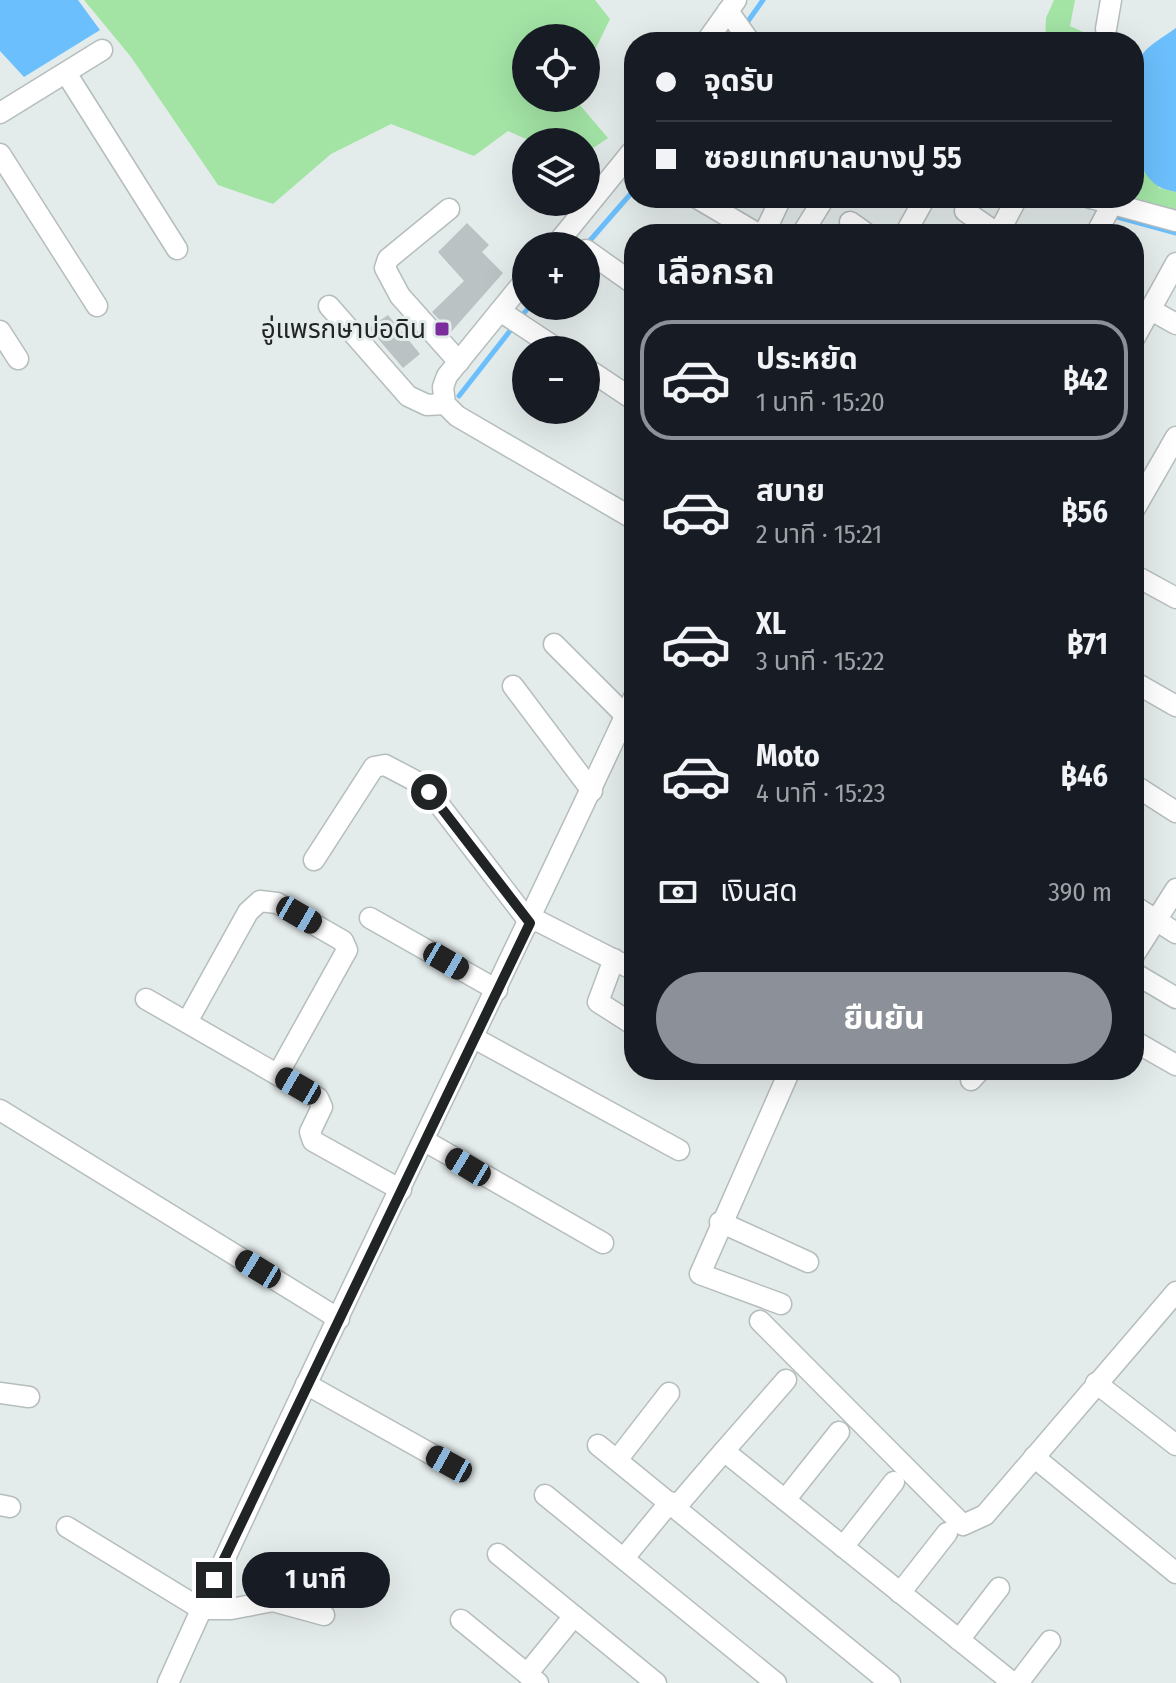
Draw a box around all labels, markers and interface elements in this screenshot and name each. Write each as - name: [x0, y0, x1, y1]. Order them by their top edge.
- map controls: [512, 24, 600, 424]
- button: locate: [512, 24, 600, 112]
- text: จุดรับ: [704, 63, 774, 99]
- button: layers: [512, 128, 600, 216]
- text: ซอยเทศบาลบางปู 55: [704, 140, 962, 176]
- button: +: [512, 232, 600, 320]
- text: เลือกรถ: [656, 250, 775, 294]
- place label: อู่แพรกษาบ่อดิน: [261, 314, 426, 345]
- marker: อู่แพรกษาบ่อดิน: [433, 320, 451, 338]
- button: −: [512, 336, 600, 424]
- text: ประหยัด: [756, 341, 858, 377]
- icon: car: [660, 344, 732, 416]
- text: ฿42: [1063, 362, 1108, 398]
- text: 1 นาที · 15:20: [756, 387, 885, 418]
- text: สบาย: [756, 473, 825, 509]
- icon: car: [660, 476, 732, 548]
- text: ฿56: [1062, 494, 1108, 530]
- text: 2 นาที · 15:21: [756, 519, 882, 550]
- text: XL: [756, 606, 786, 642]
- icon: car: [660, 608, 732, 680]
- text: ฿71: [1067, 626, 1108, 662]
- text: 3 นาที · 15:22: [756, 646, 884, 677]
- text: Moto: [756, 738, 820, 774]
- icon: car: [660, 740, 732, 812]
- text: ฿46: [1061, 758, 1108, 794]
- route start: [411, 774, 447, 810]
- text: 4 นาที · 15:23: [756, 778, 885, 809]
- icon: cash: [656, 870, 700, 914]
- text: เงินสด: [720, 873, 798, 909]
- text: 390 m: [1048, 877, 1112, 908]
- car: [272, 893, 326, 937]
- car: [419, 939, 473, 983]
- button: ยืนยัน: [656, 972, 1112, 1064]
- car: [271, 1064, 325, 1108]
- car: [441, 1144, 495, 1190]
- car: [231, 1246, 285, 1292]
- car: [422, 1442, 476, 1486]
- callout: 1 นาที: [242, 1552, 390, 1608]
- route end: [196, 1562, 232, 1598]
- text: 1 นาที: [285, 1564, 347, 1595]

